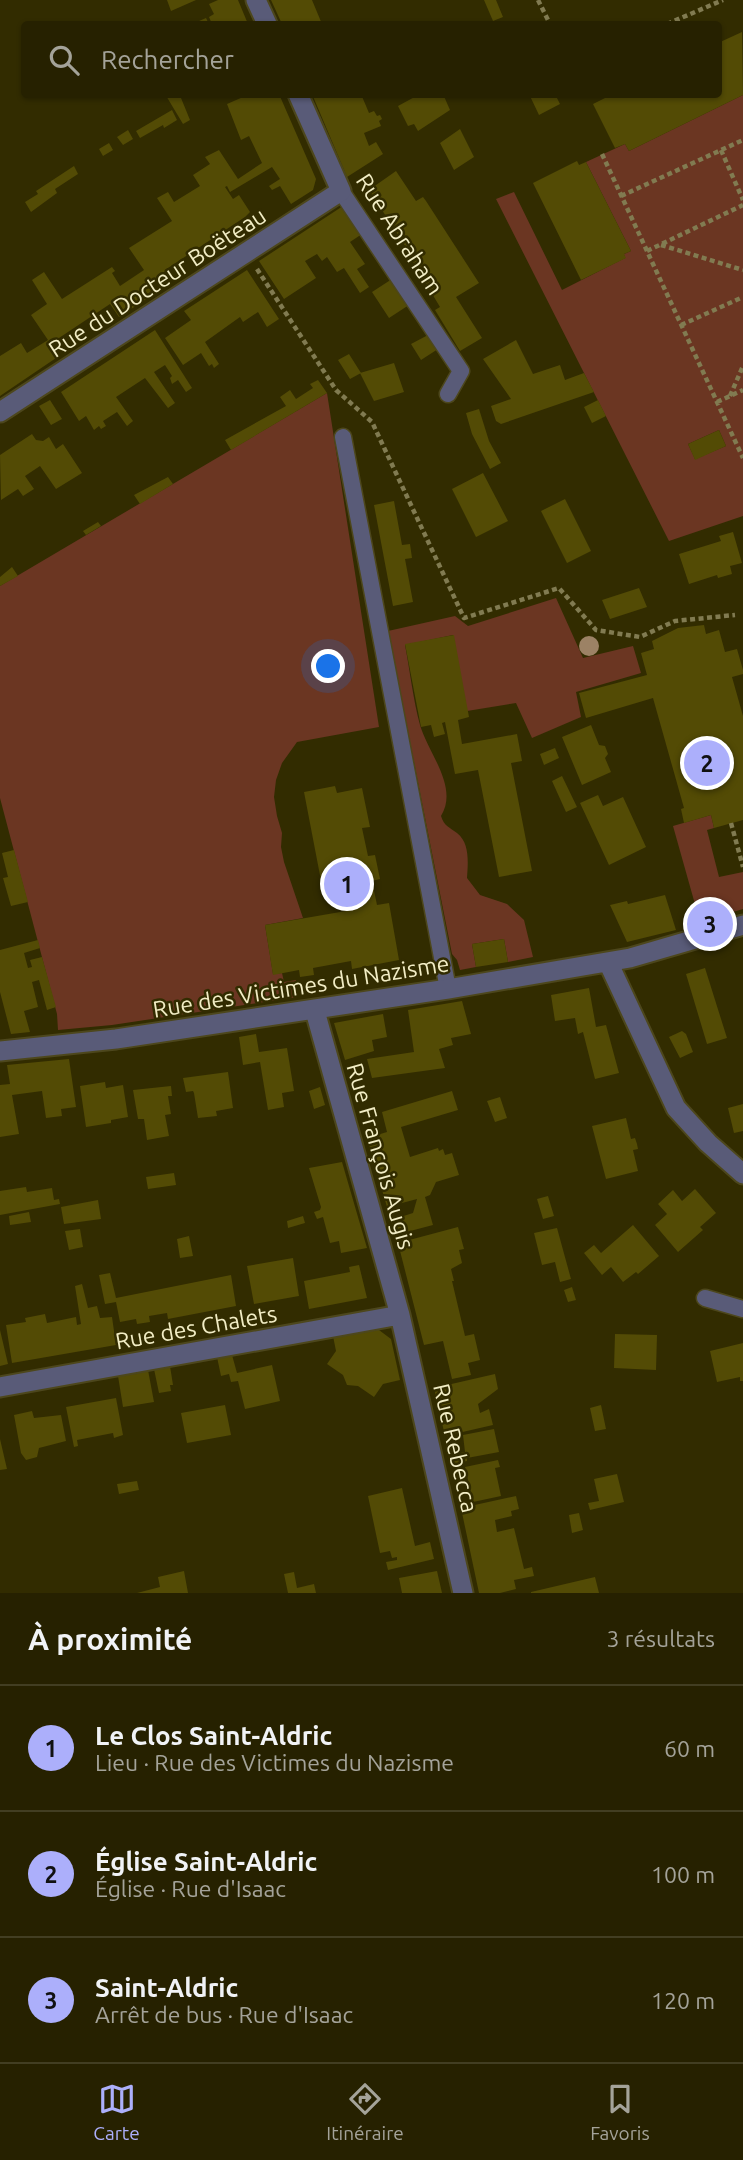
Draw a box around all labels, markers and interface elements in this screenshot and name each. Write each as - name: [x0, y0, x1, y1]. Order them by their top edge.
- search box: [21, 21, 722, 98]
- icon: search: [45, 41, 83, 79]
- text: Rechercher: [101, 45, 234, 74]
- street label: Rue Abraham: [352, 169, 448, 299]
- street label: Rue du Docteur Boëteau: [44, 202, 270, 362]
- your location: [311, 649, 345, 683]
- pin: 2: [684, 737, 730, 789]
- pin: 1: [324, 858, 370, 910]
- pin: 3: [687, 898, 733, 950]
- street label: Rue des Victimes du Nazisme: [151, 950, 451, 1022]
- street label: Rue François Augis: [342, 1060, 420, 1252]
- street label: Rue des Chalets: [113, 1300, 279, 1354]
- street label: Rue Rebecca: [429, 1381, 483, 1515]
- text: À proximité: [28, 1622, 192, 1656]
- text: 3 résultats: [606, 1626, 715, 1651]
- text: Le Clos Saint-Aldric: [95, 1721, 332, 1750]
- text: 1: [45, 1736, 57, 1761]
- text: 60 m: [664, 1736, 715, 1761]
- text: Lieu · Rue des Victimes du Nazisme: [95, 1750, 454, 1775]
- text: Église Saint-Aldric: [95, 1847, 317, 1876]
- text: 2: [45, 1862, 57, 1887]
- text: 100 m: [651, 1862, 715, 1887]
- text: Église · Rue d'Isaac: [95, 1876, 286, 1901]
- text: Saint-Aldric: [95, 1973, 238, 2002]
- text: 3: [45, 1988, 57, 2013]
- text: 120 m: [651, 1988, 715, 2013]
- text: Arrêt de bus · Rue d'Isaac: [95, 2002, 353, 2027]
- tab: Carte: [93, 2080, 140, 2144]
- tab: Itinéraire: [326, 2080, 404, 2144]
- tab: Favoris: [590, 2080, 650, 2144]

